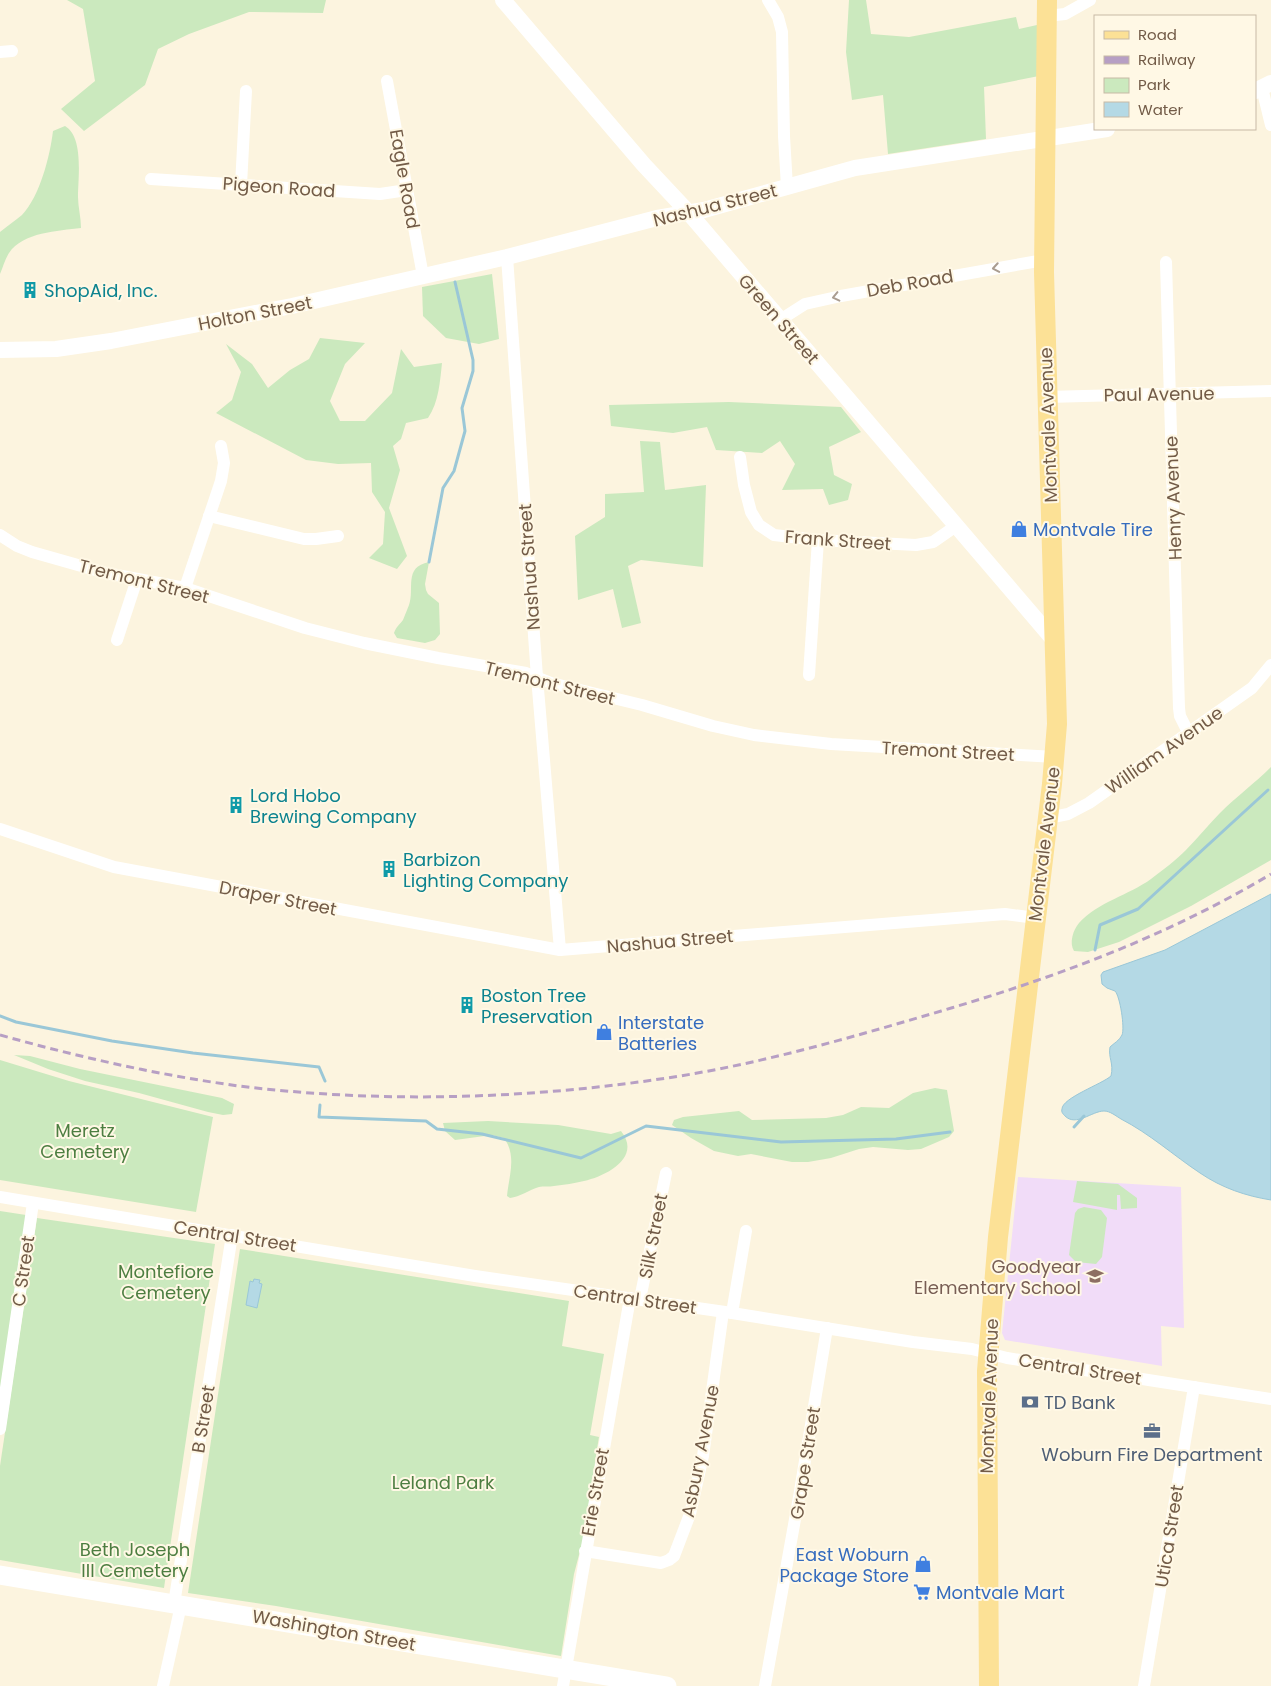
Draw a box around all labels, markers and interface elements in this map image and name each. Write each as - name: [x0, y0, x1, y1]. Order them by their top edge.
- legend: [1094, 15, 1256, 130]
- text: Road: [1138, 24, 1177, 45]
- text: Railway: [1138, 49, 1196, 70]
- text: Park: [1138, 74, 1170, 95]
- text: Water: [1138, 99, 1184, 120]
- street label: Eagle Road: [384, 127, 426, 231]
- street label: Pigeon Road: [222, 171, 336, 203]
- street label: Nashua Street: [650, 178, 780, 232]
- street label: Deb Road: [865, 263, 955, 303]
- one-way arrow: [991, 263, 1000, 273]
- street label: Green Street: [733, 269, 825, 369]
- place label: ShopAid, Inc.: [44, 278, 158, 303]
- building icon: ShopAid, Inc.: [20, 280, 40, 300]
- street label: Holton Street: [196, 290, 314, 336]
- one-way arrow: [831, 291, 840, 302]
- street label: Montvale Avenue: [1033, 347, 1063, 503]
- street label: Paul Avenue: [1103, 381, 1215, 407]
- street label: Henry Avenue: [1158, 435, 1188, 561]
- street label: Nashua Street: [512, 503, 546, 631]
- place label: Montvale Tire: [1033, 517, 1153, 542]
- shop icon: Montvale Tire: [1009, 519, 1029, 539]
- street label: Frank Street: [784, 524, 892, 556]
- street label: Tremont Street: [76, 553, 212, 609]
- street label: Tremont Street: [482, 655, 618, 711]
- street label: William Avenue: [1100, 700, 1228, 800]
- street label: Tremont Street: [881, 735, 1015, 767]
- street label: Montvale Avenue: [1022, 765, 1066, 923]
- place label: Lord Hobo Brewing Company: [250, 783, 417, 829]
- building icon: Lord Hobo Brewing Company: [226, 795, 246, 815]
- place label: Barbizon Lighting Company: [403, 847, 568, 893]
- building icon: Barbizon Lighting Company: [379, 859, 399, 879]
- street label: Draper Street: [217, 874, 339, 922]
- street label: Nashua Street: [606, 923, 734, 959]
- place label: Boston Tree Preservation: [481, 983, 593, 1029]
- building icon: Boston Tree Preservation: [457, 995, 477, 1015]
- place label: Interstate Batteries: [618, 1010, 704, 1056]
- shop icon: Interstate Batteries: [594, 1022, 614, 1042]
- park label: Meretz Cemetery: [40, 1118, 130, 1164]
- street label: Silk Street: [633, 1191, 673, 1281]
- street label: Central Street: [172, 1214, 298, 1258]
- street label: C Street: [6, 1234, 40, 1308]
- place label: Goodyear Elementary School: [914, 1254, 1081, 1300]
- park label: Montefiore Cemetery: [118, 1259, 214, 1305]
- school or university icon: Goodyear Elementary School: [1085, 1266, 1105, 1286]
- street label: Central Street: [572, 1278, 698, 1320]
- street label: Montvale Avenue: [974, 1318, 1004, 1474]
- street label: Central Street: [1017, 1347, 1143, 1391]
- street label: B Street: [185, 1383, 221, 1455]
- street label: Asbury Avenue: [675, 1383, 725, 1519]
- place label: TD Bank: [1044, 1390, 1116, 1415]
- bank icon: TD Bank: [1020, 1392, 1040, 1412]
- street label: Grape Street: [784, 1405, 826, 1521]
- office icon: Woburn Fire Department: [1142, 1421, 1162, 1441]
- place label: Woburn Fire Department: [1041, 1442, 1263, 1467]
- street label: Erie Street: [575, 1446, 615, 1538]
- park label: Leland Park: [392, 1470, 495, 1495]
- street label: Utica Street: [1149, 1483, 1189, 1589]
- park label: Beth Joseph III Cemetery: [80, 1537, 190, 1583]
- place label: East Woburn Package Store: [779, 1542, 909, 1588]
- shop icon: East Woburn Package Store: [913, 1554, 933, 1574]
- place label: Montvale Mart: [936, 1580, 1065, 1605]
- supermarket icon: Montvale Mart: [912, 1582, 932, 1602]
- street label: Washington Street: [250, 1603, 418, 1657]

